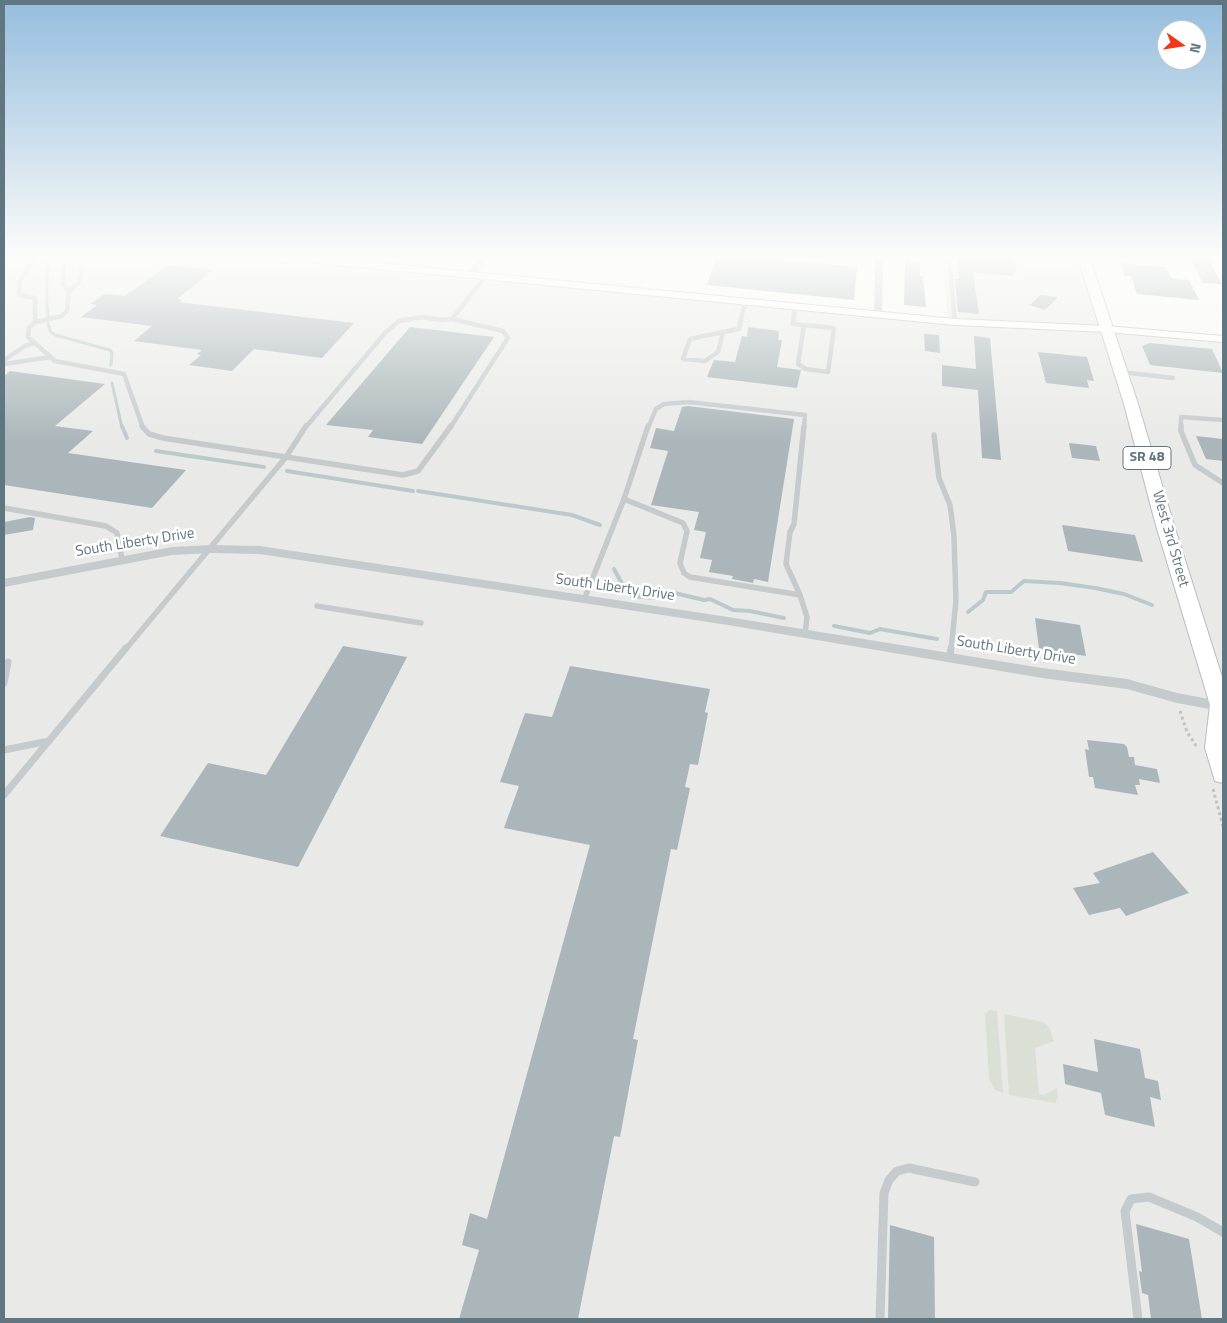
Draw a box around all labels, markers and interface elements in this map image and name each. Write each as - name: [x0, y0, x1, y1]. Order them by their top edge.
- north arrow: [1157, 20, 1207, 70]
- text: N: [1185, 41, 1207, 55]
- road number: SR 48: [1123, 446, 1171, 469]
- street label: West 3rd Street: [1148, 489, 1192, 589]
- street label: South Liberty Drive: [74, 525, 196, 561]
- street label: South Liberty Drive: [554, 571, 676, 605]
- street label: South Liberty Drive: [955, 633, 1077, 669]

